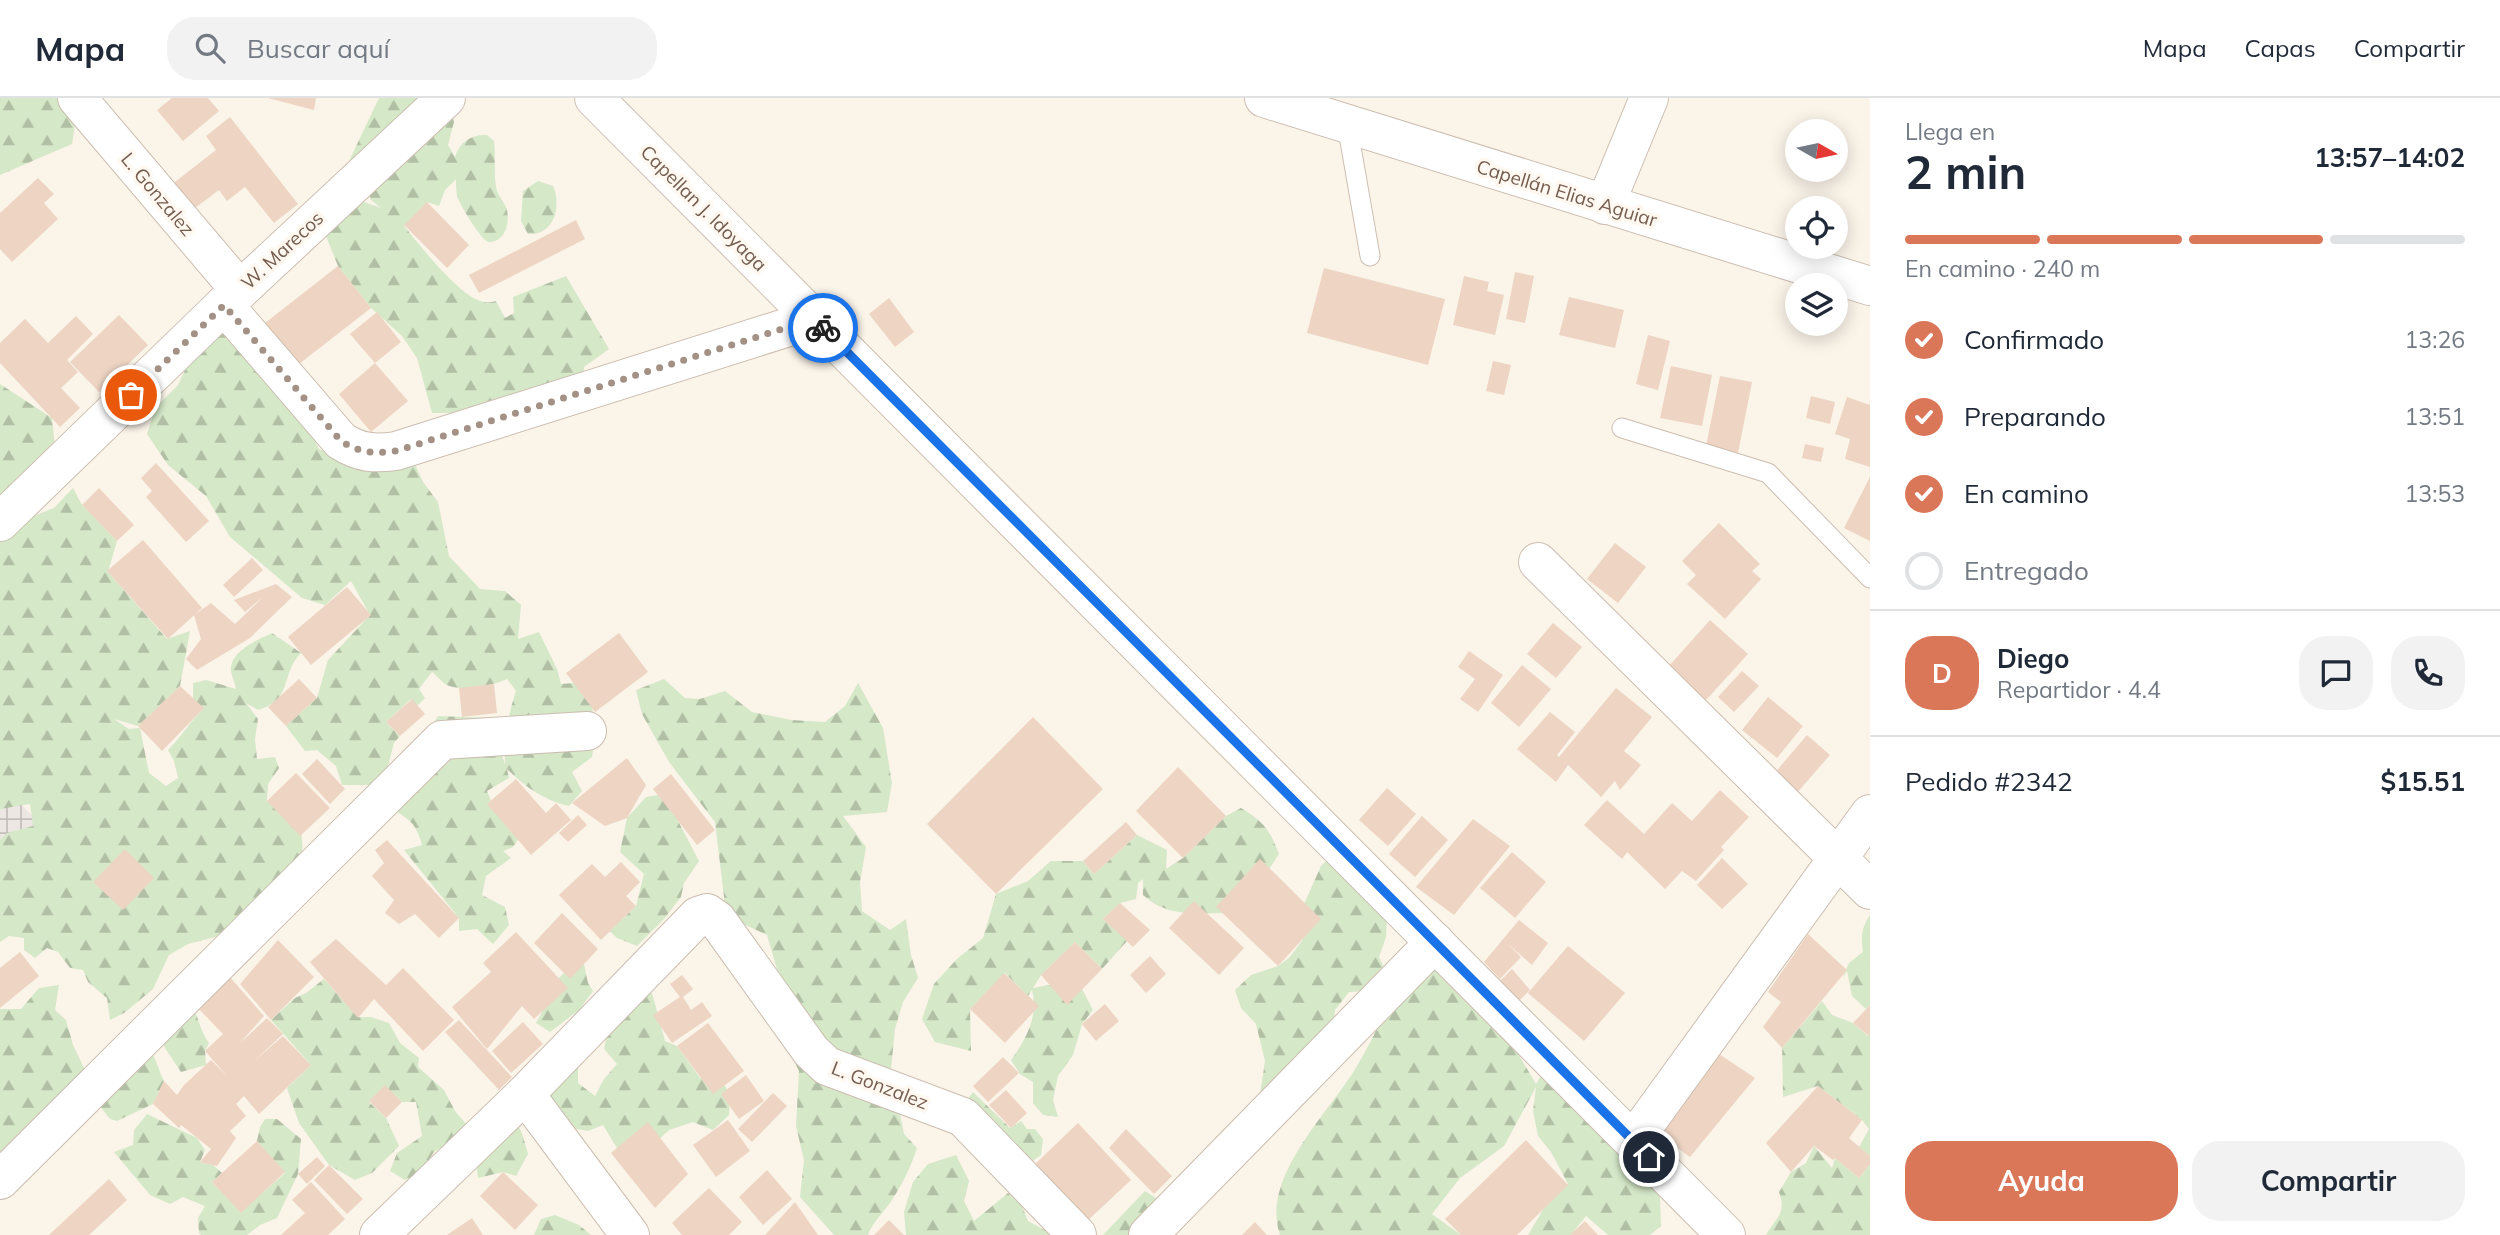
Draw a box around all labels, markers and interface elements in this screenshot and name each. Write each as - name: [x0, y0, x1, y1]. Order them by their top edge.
- search box: [167, 17, 657, 80]
- text: Mapa: [35, 28, 125, 69]
- icon: search: [191, 29, 229, 67]
- text: Buscar aquí: [247, 32, 390, 65]
- text: Mapa: [2143, 33, 2207, 63]
- text: Capas: [2245, 33, 2316, 63]
- text: Compartir: [2354, 33, 2465, 63]
- text: Llega en: [1905, 117, 1995, 146]
- north arrow: [1785, 119, 1848, 182]
- map controls: [1785, 119, 1848, 336]
- street label: Capellan J. Idoyaga: [636, 140, 772, 276]
- text: 13:57–14:02: [2314, 141, 2465, 174]
- text: 2 min: [1905, 143, 2026, 201]
- street label: L. Gonzalez: [116, 147, 200, 241]
- street label: Capellán Elias Aguiar: [1474, 154, 1660, 232]
- button: locate: [1785, 196, 1848, 259]
- street label: W. Marecos: [236, 206, 328, 294]
- text: En camino · 240 m: [1905, 254, 2100, 283]
- button: layers: [1785, 273, 1848, 336]
- courier: [788, 293, 858, 363]
- icon: bike: [804, 309, 842, 347]
- icon: check: [1905, 321, 1943, 359]
- text: Confirmado: [1964, 323, 2104, 356]
- text: 13:26: [2405, 325, 2465, 354]
- pin: [101, 365, 161, 425]
- icon: bag: [112, 376, 150, 414]
- icon: check: [1905, 398, 1943, 436]
- text: Preparando: [1964, 400, 2106, 433]
- text: 13:51: [2405, 402, 2465, 431]
- icon: check: [1905, 475, 1943, 513]
- text: En camino: [1964, 477, 2089, 510]
- text: 13:53: [2405, 479, 2465, 508]
- text: Entregado: [1964, 554, 2089, 587]
- button: chat: [2299, 636, 2373, 710]
- button: phone: [2391, 636, 2465, 710]
- text: Diego: [1997, 642, 2069, 675]
- text: D: [1932, 657, 1952, 690]
- text: Repartidor · 4.4: [1997, 675, 2161, 704]
- text: Pedido #2342: [1905, 765, 2073, 798]
- text: $15.51: [2381, 765, 2465, 798]
- street label: L. Gonzalez: [828, 1056, 932, 1114]
- pin: [1619, 1127, 1679, 1187]
- icon: home: [1630, 1138, 1668, 1176]
- button: Ayuda: [1905, 1141, 2178, 1221]
- button: Compartir: [2192, 1141, 2465, 1221]

